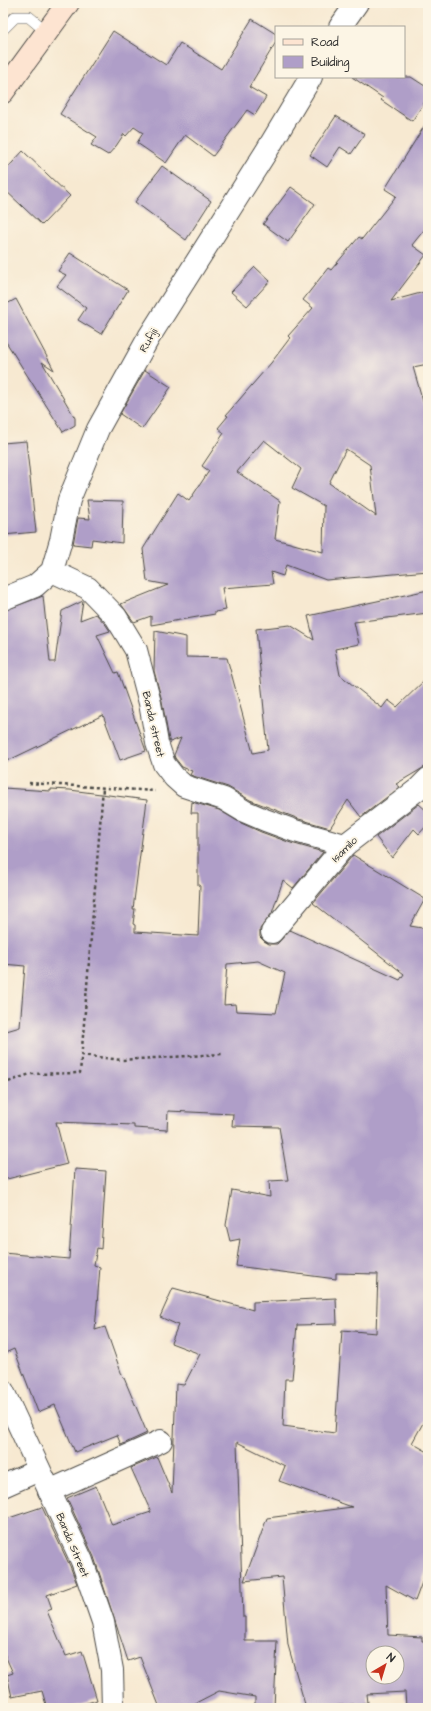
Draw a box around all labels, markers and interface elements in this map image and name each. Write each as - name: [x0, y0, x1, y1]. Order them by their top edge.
- legend: [275, 26, 405, 78]
- text: Road: [311, 34, 339, 51]
- text: Building: [311, 54, 349, 72]
- street label: Rufiji: [136, 325, 161, 355]
- street label: Banda street: [139, 690, 168, 759]
- street label: Isamilo: [328, 833, 361, 866]
- street label: Banda Street: [52, 1511, 93, 1580]
- north arrow: [365, 1645, 405, 1685]
- text: N: [384, 1649, 398, 1666]

